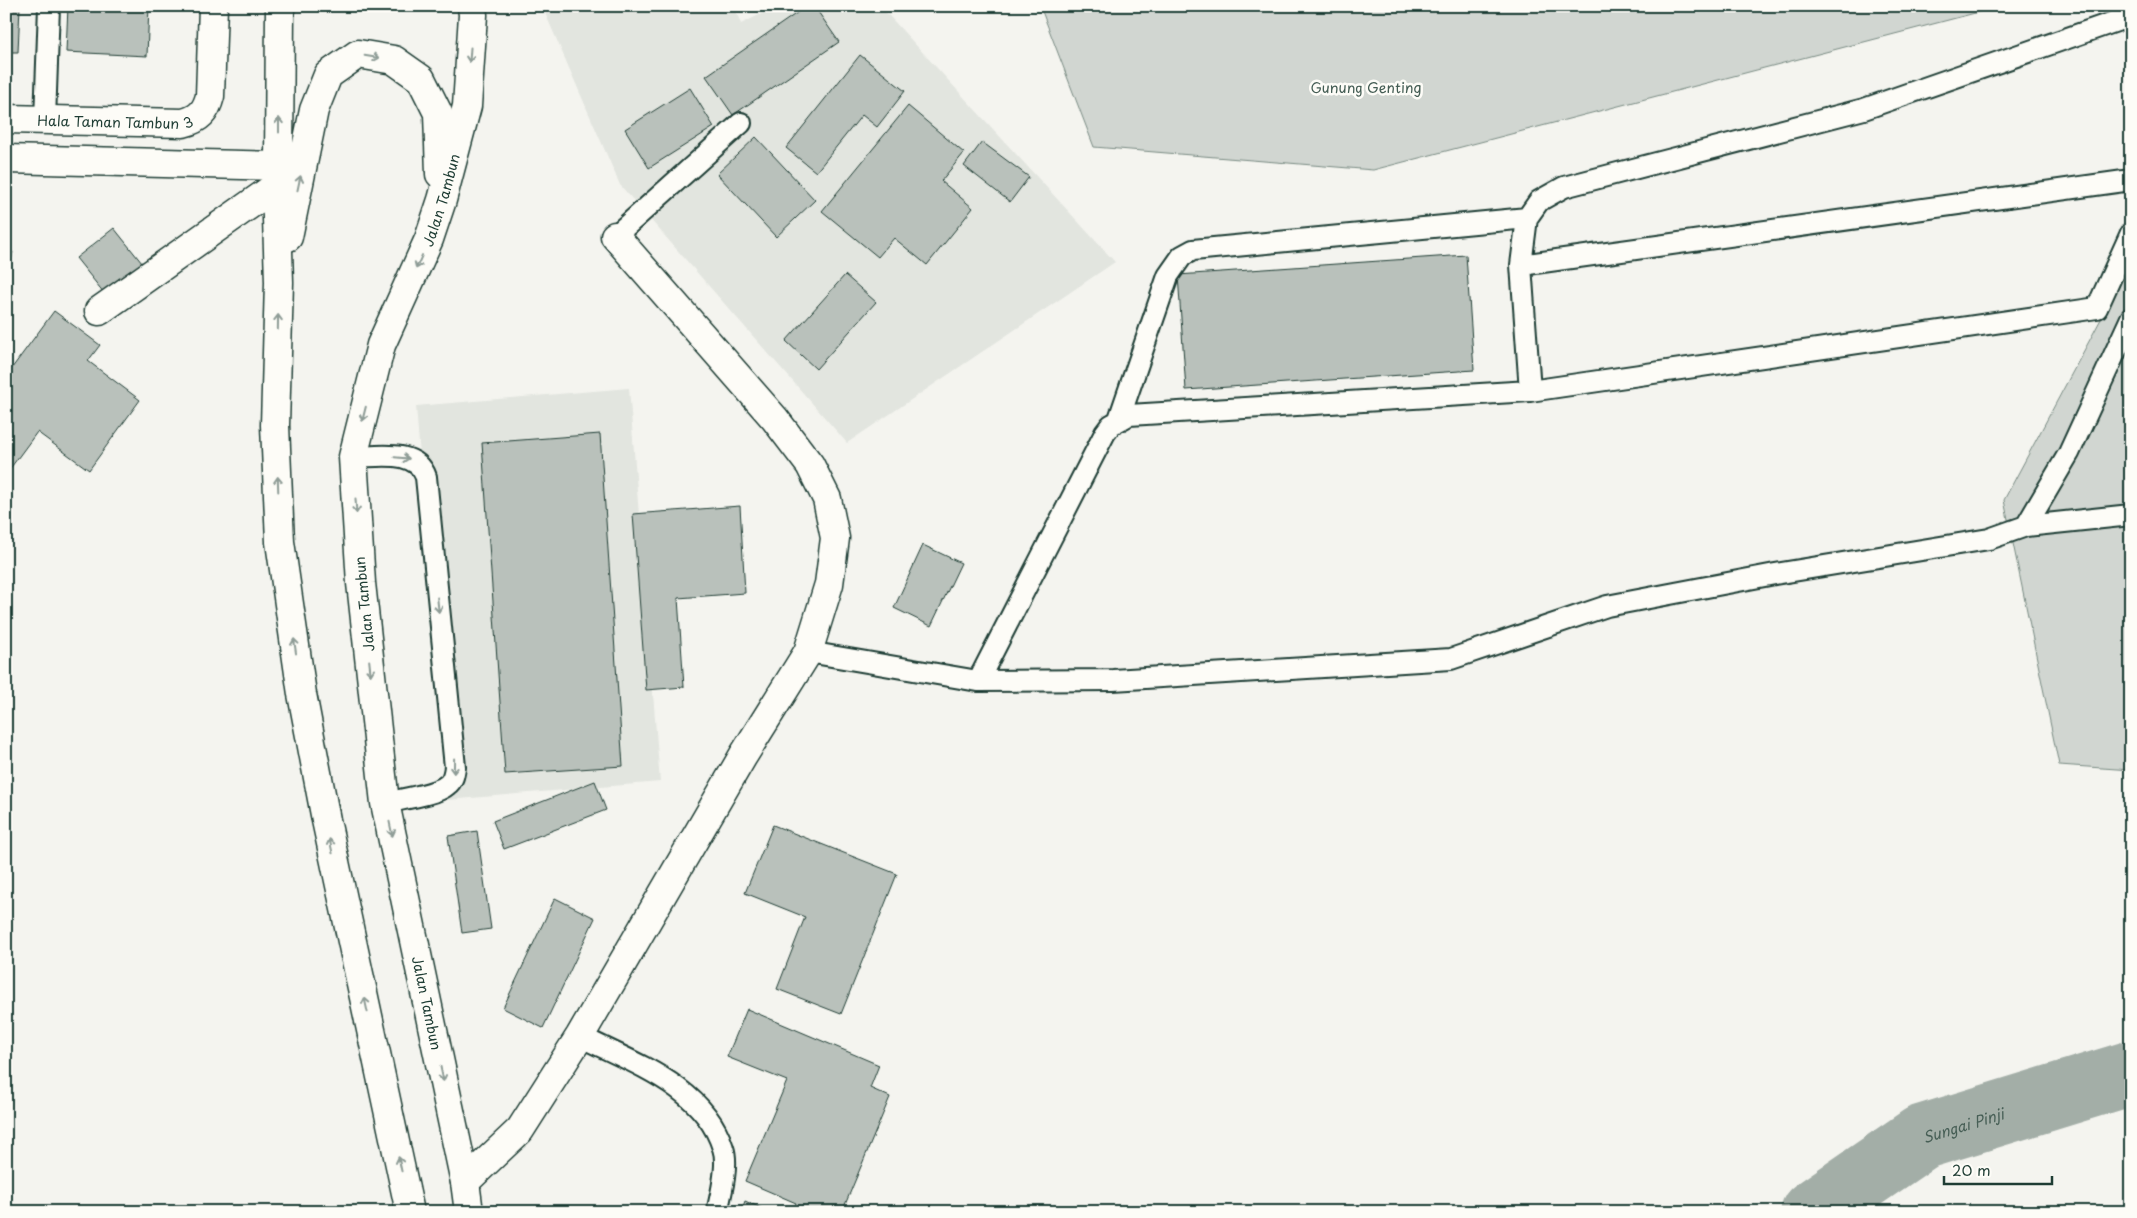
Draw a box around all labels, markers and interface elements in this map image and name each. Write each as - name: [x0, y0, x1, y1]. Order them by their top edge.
- one-way arrow: [466, 47, 475, 63]
- one-way arrow: [363, 52, 379, 62]
- park label: Gunung Genting: [1310, 77, 1422, 98]
- street label: Hala Taman Tambun 3: [37, 109, 196, 134]
- one-way arrow: [274, 117, 284, 133]
- street label: Jalan Tambun: [417, 151, 464, 250]
- one-way arrow: [295, 175, 304, 191]
- one-way arrow: [414, 254, 423, 269]
- one-way arrow: [273, 314, 283, 330]
- one-way arrow: [359, 406, 368, 422]
- one-way arrow: [393, 453, 409, 463]
- one-way arrow: [273, 477, 282, 493]
- one-way arrow: [351, 498, 361, 514]
- street label: Jalan Tambun: [349, 555, 379, 653]
- one-way arrow: [434, 596, 443, 612]
- one-way arrow: [290, 638, 300, 654]
- one-way arrow: [365, 659, 375, 675]
- one-way arrow: [449, 758, 459, 774]
- one-way arrow: [387, 820, 396, 836]
- one-way arrow: [326, 839, 335, 855]
- street label: Jalan Tambun: [407, 954, 447, 1052]
- one-way arrow: [361, 998, 370, 1014]
- one-way arrow: [438, 1065, 447, 1081]
- water label: Sungai Pinji: [1919, 1100, 2009, 1148]
- scale bar: [1944, 1153, 2052, 1185]
- one-way arrow: [395, 1157, 404, 1173]
- text: 20 m: [1952, 1158, 1991, 1181]

